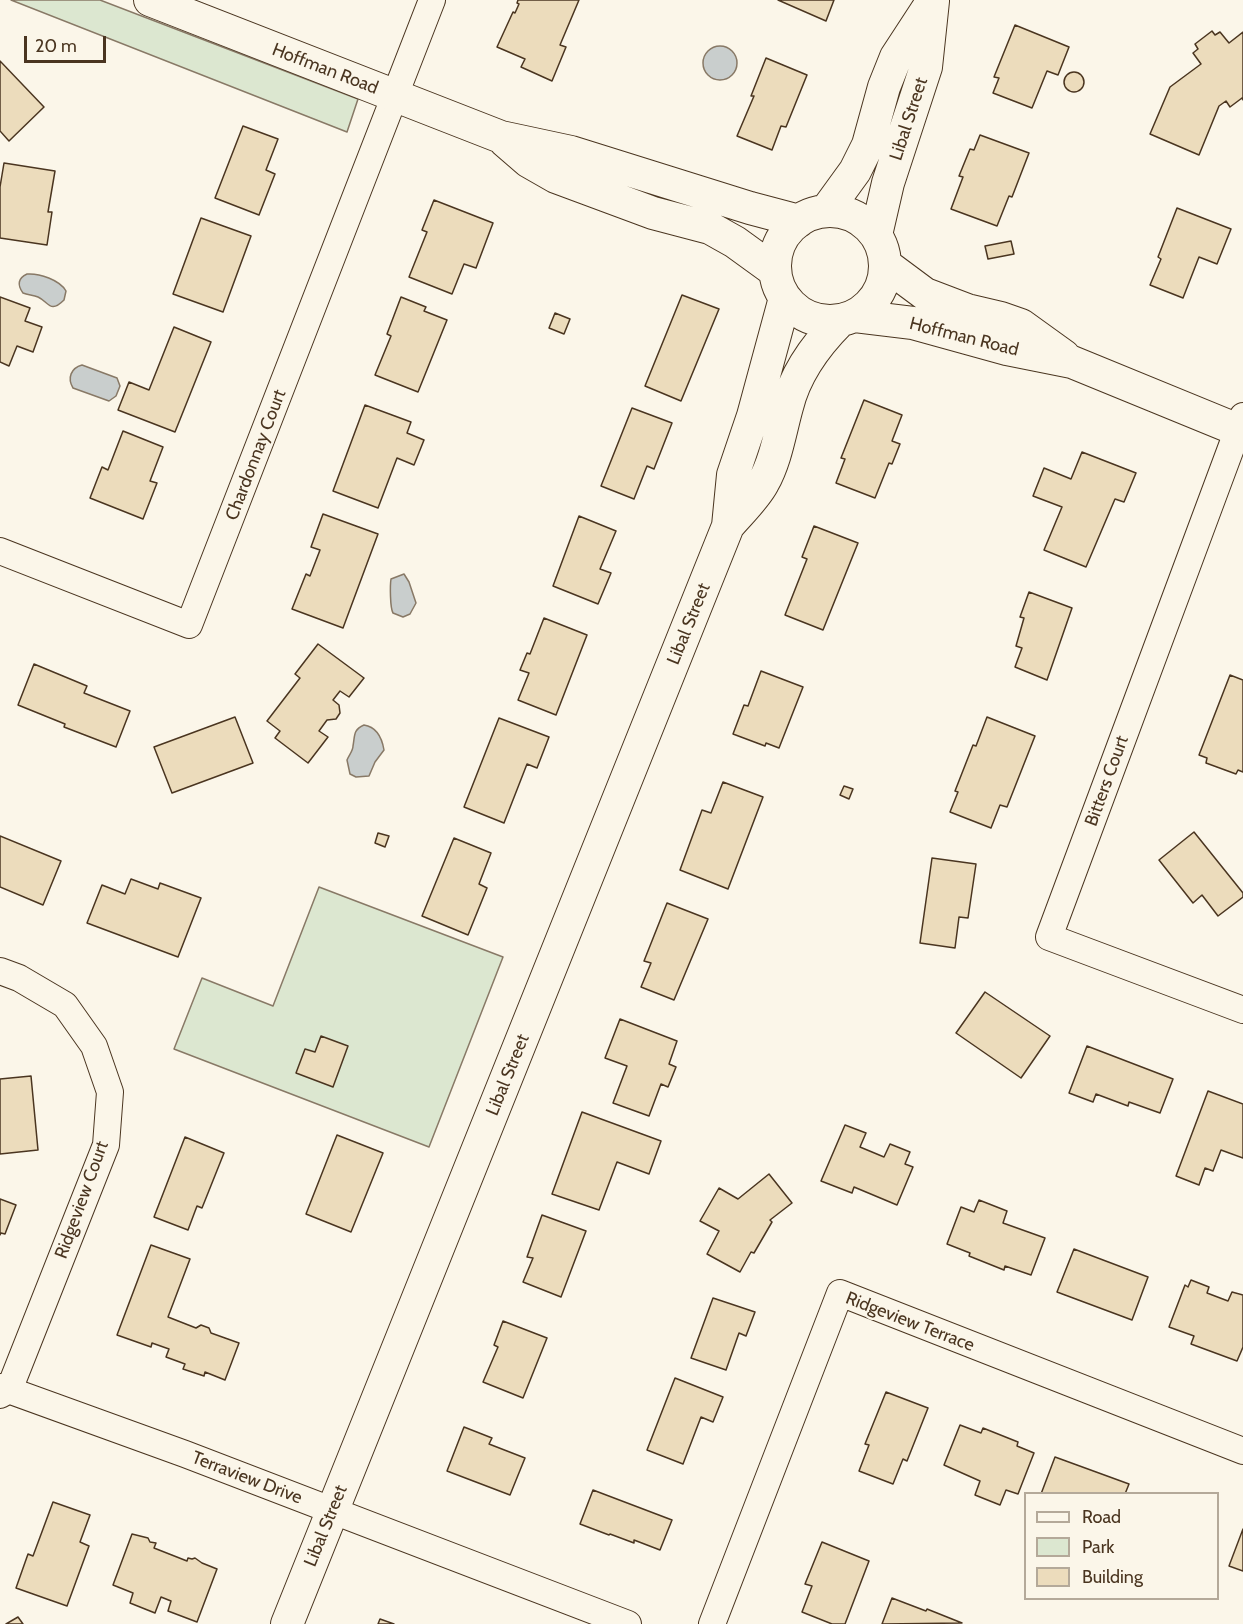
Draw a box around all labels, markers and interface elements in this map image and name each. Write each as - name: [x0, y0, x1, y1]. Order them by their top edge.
- scale bar: [27, 24, 110, 62]
- text: 20 m: [35, 35, 77, 57]
- street label: Hoffman Road: [269, 39, 381, 99]
- street label: Libal Street: [885, 75, 933, 163]
- street label: Hoffman Road: [907, 313, 1021, 361]
- street label: Chardonnay Court: [221, 387, 291, 523]
- street label: Libal Street: [663, 580, 715, 668]
- street label: Bitters Court: [1081, 733, 1133, 829]
- street label: Libal Street: [482, 1031, 534, 1119]
- street label: Ridgeview Court: [51, 1138, 113, 1262]
- street label: Ridgeview Terrace: [843, 1288, 977, 1356]
- street label: Terraview Drive: [189, 1447, 305, 1509]
- street label: Libal Street: [300, 1482, 352, 1570]
- legend: [1024, 1492, 1219, 1600]
- text: Road: [1082, 1506, 1121, 1528]
- text: Park: [1082, 1536, 1114, 1558]
- text: Building: [1082, 1566, 1143, 1588]

